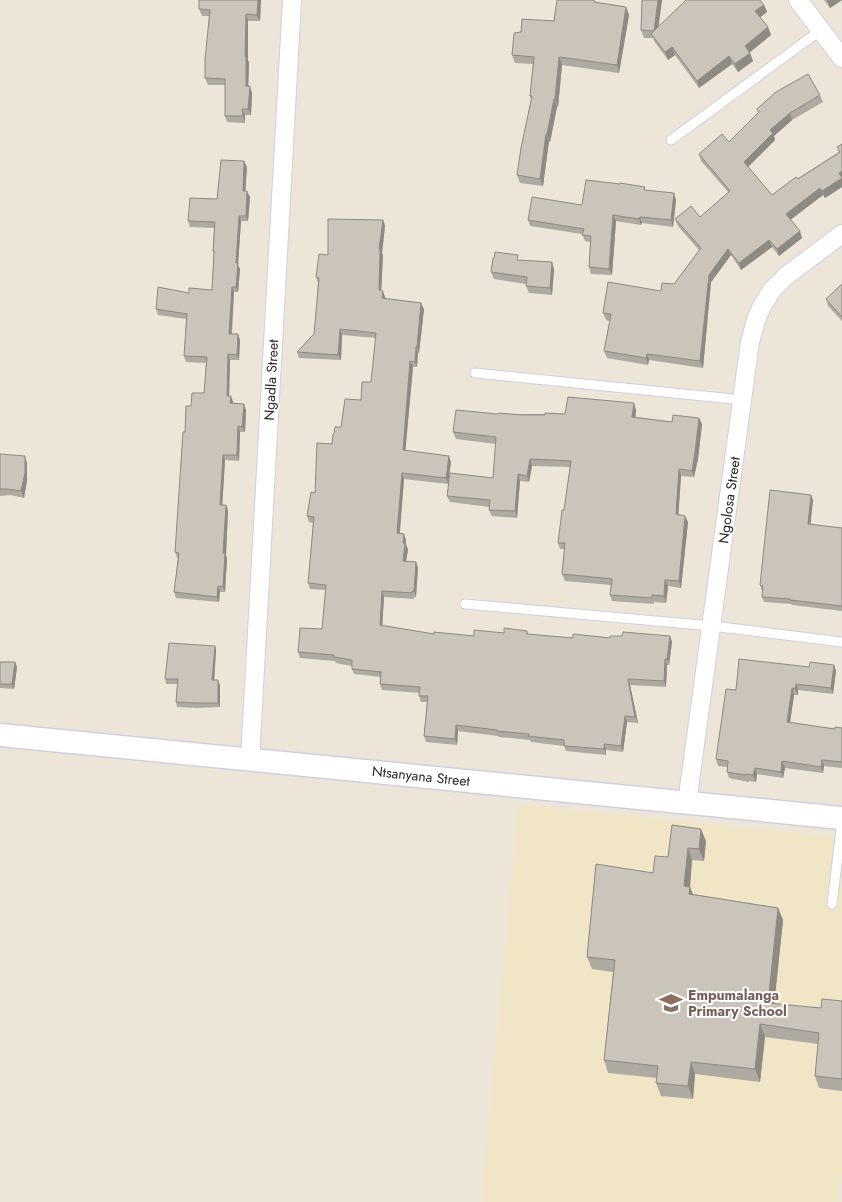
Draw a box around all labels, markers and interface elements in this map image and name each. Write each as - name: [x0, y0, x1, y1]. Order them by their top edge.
- street label: Ngadla Street: [259, 338, 283, 421]
- street label: Ngolosa Street: [713, 455, 745, 545]
- street label: Ntsanyana Street: [371, 761, 472, 791]
- place label: Empumalanga Primary School: [688, 985, 787, 1021]
- school or university icon: Empumalanga Primary School: [658, 990, 684, 1016]

